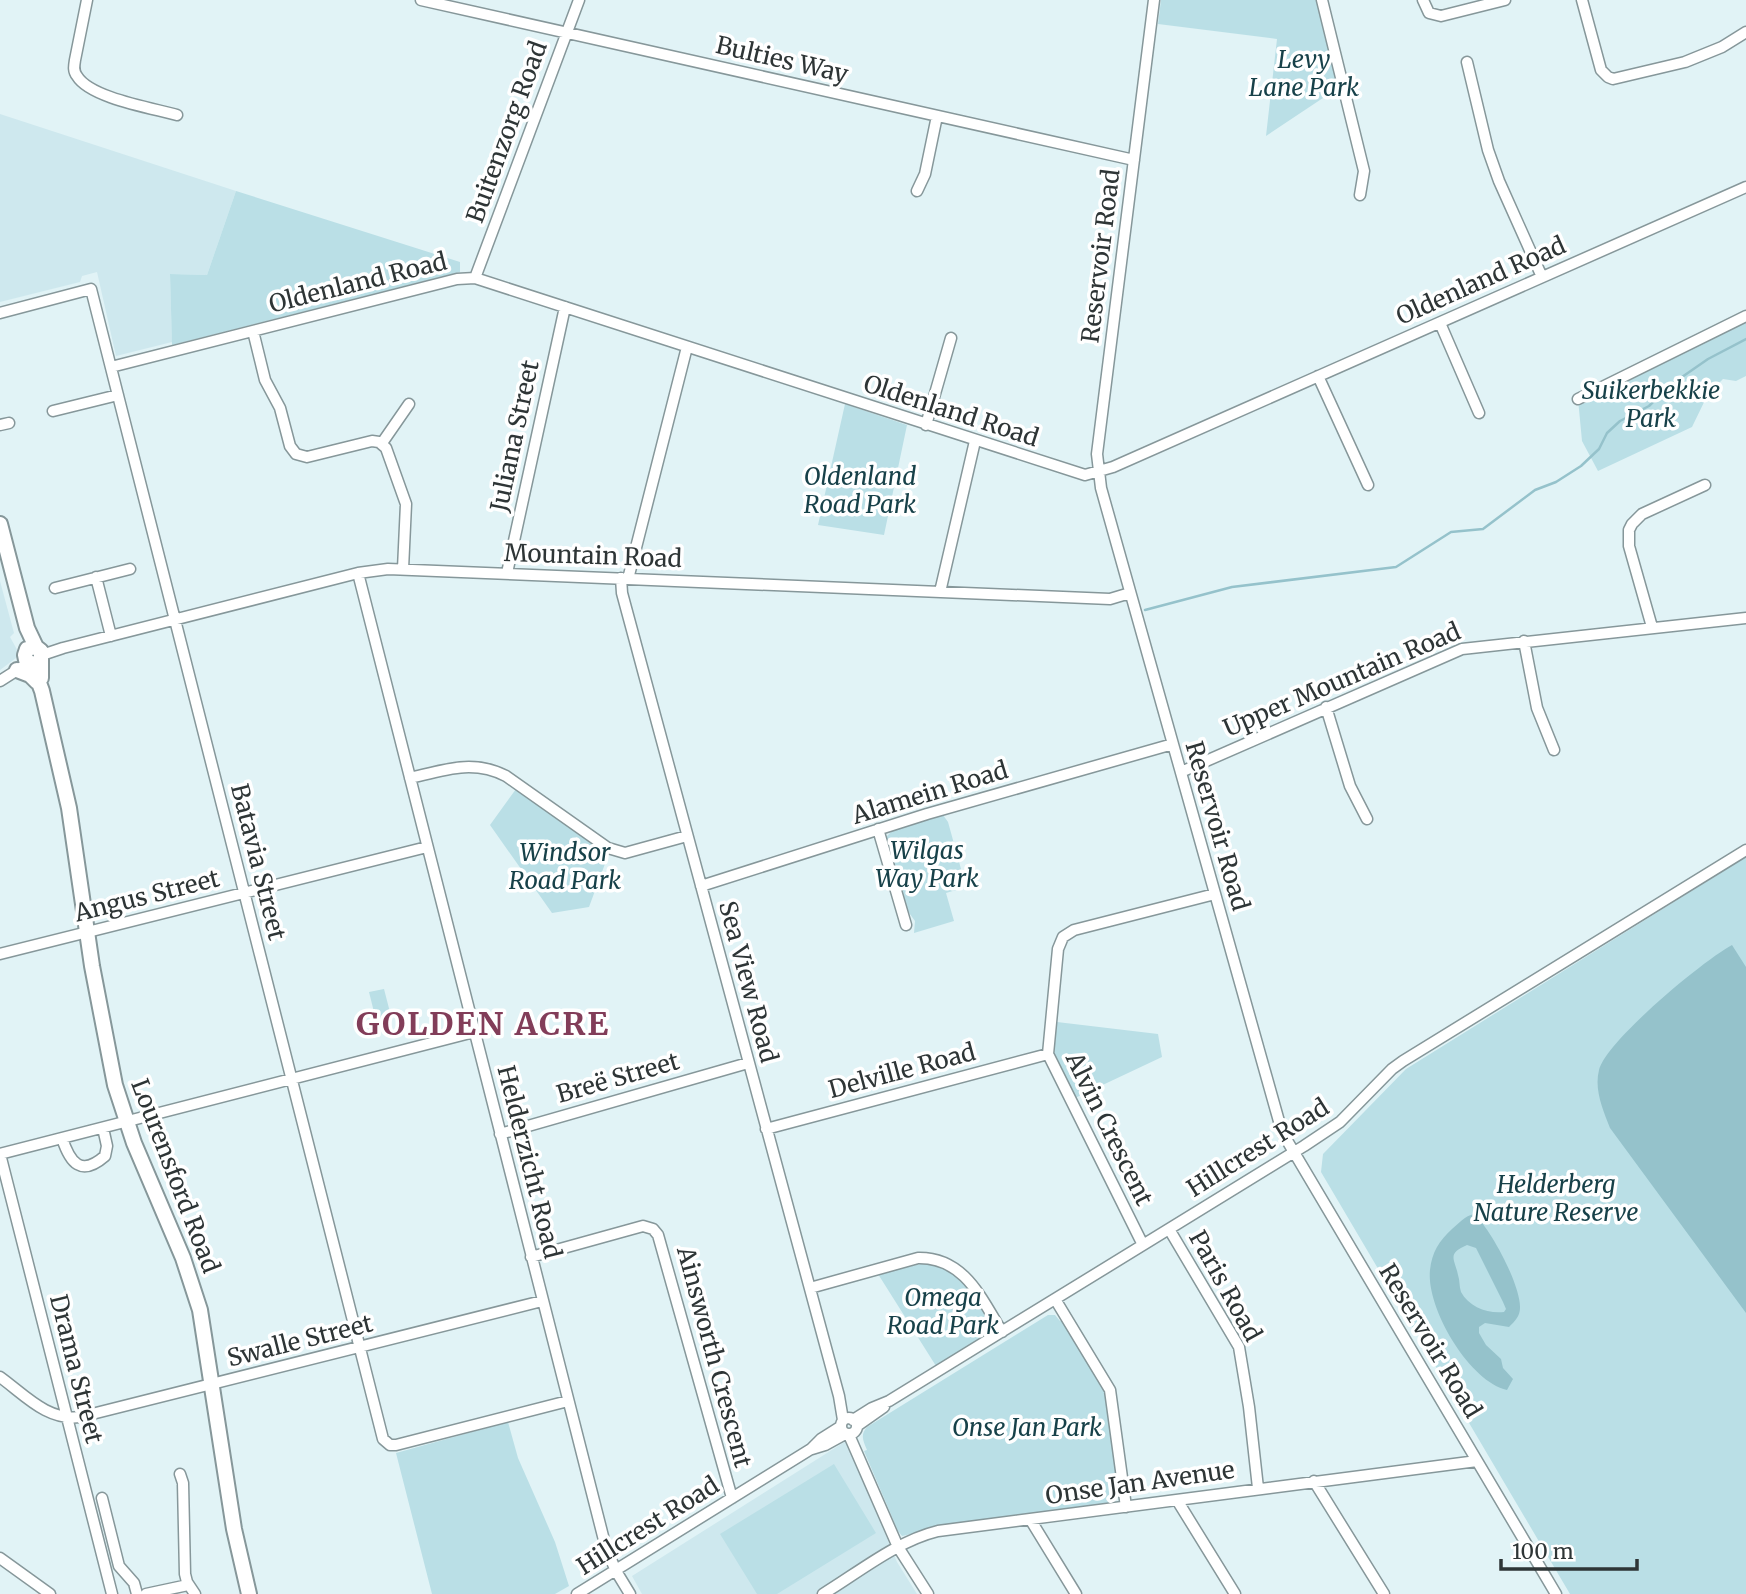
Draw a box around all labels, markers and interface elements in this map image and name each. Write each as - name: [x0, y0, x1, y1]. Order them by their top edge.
- street label: Bulties Way: [713, 29, 851, 90]
- street label: Buitenzorg Road: [459, 37, 554, 227]
- park label: Levy Lane Park: [1249, 44, 1359, 103]
- street label: Reservoir Road: [1074, 167, 1127, 345]
- street label: Oldenland Road: [1391, 229, 1570, 332]
- street label: Oldenland Road: [266, 245, 450, 320]
- street label: Juliana Street: [483, 357, 546, 516]
- street label: Oldenland Road: [860, 368, 1043, 453]
- park label: Suikerbekkie Park: [1582, 375, 1720, 434]
- park label: Oldenland Road Park: [804, 461, 916, 520]
- street label: Mountain Road: [503, 537, 683, 574]
- street label: Upper Mountain Road: [1218, 616, 1465, 744]
- street label: Reservoir Road: [1178, 738, 1256, 914]
- street label: Alamein Road: [847, 754, 1012, 831]
- street label: Batavia Street: [224, 780, 293, 944]
- park label: Wilgas Way Park: [875, 835, 979, 894]
- park label: Windsor Road Park: [509, 837, 621, 896]
- street label: Angus Street: [70, 862, 223, 929]
- street label: Sea View Road: [712, 898, 785, 1066]
- district label: GOLDEN ACRE: [356, 1004, 610, 1044]
- street label: Delville Road: [825, 1036, 979, 1105]
- street label: Breë Street: [553, 1045, 683, 1110]
- street label: Alvin Crescent: [1058, 1046, 1160, 1211]
- street label: Helderzicht Road: [491, 1062, 568, 1262]
- street label: Lourensford Road: [124, 1074, 227, 1277]
- street label: Hillcrest Road: [1181, 1092, 1335, 1204]
- park label: Helderberg Nature Reserve: [1474, 1169, 1638, 1228]
- street label: Paris Road: [1182, 1225, 1269, 1347]
- street label: Ainsworth Crescent: [670, 1242, 759, 1471]
- street label: Reservoir Road: [1372, 1258, 1489, 1424]
- park label: Omega Road Park: [887, 1282, 999, 1341]
- street label: Drama Street: [43, 1291, 110, 1447]
- street label: Swalle Street: [224, 1307, 376, 1374]
- park label: Onse Jan Park: [952, 1412, 1102, 1443]
- street label: Onse Jan Avenue: [1043, 1454, 1236, 1511]
- street label: Hillcrest Road: [571, 1470, 725, 1582]
- scale bar: [1501, 1528, 1638, 1572]
- text: 100 m: [1512, 1538, 1574, 1565]

